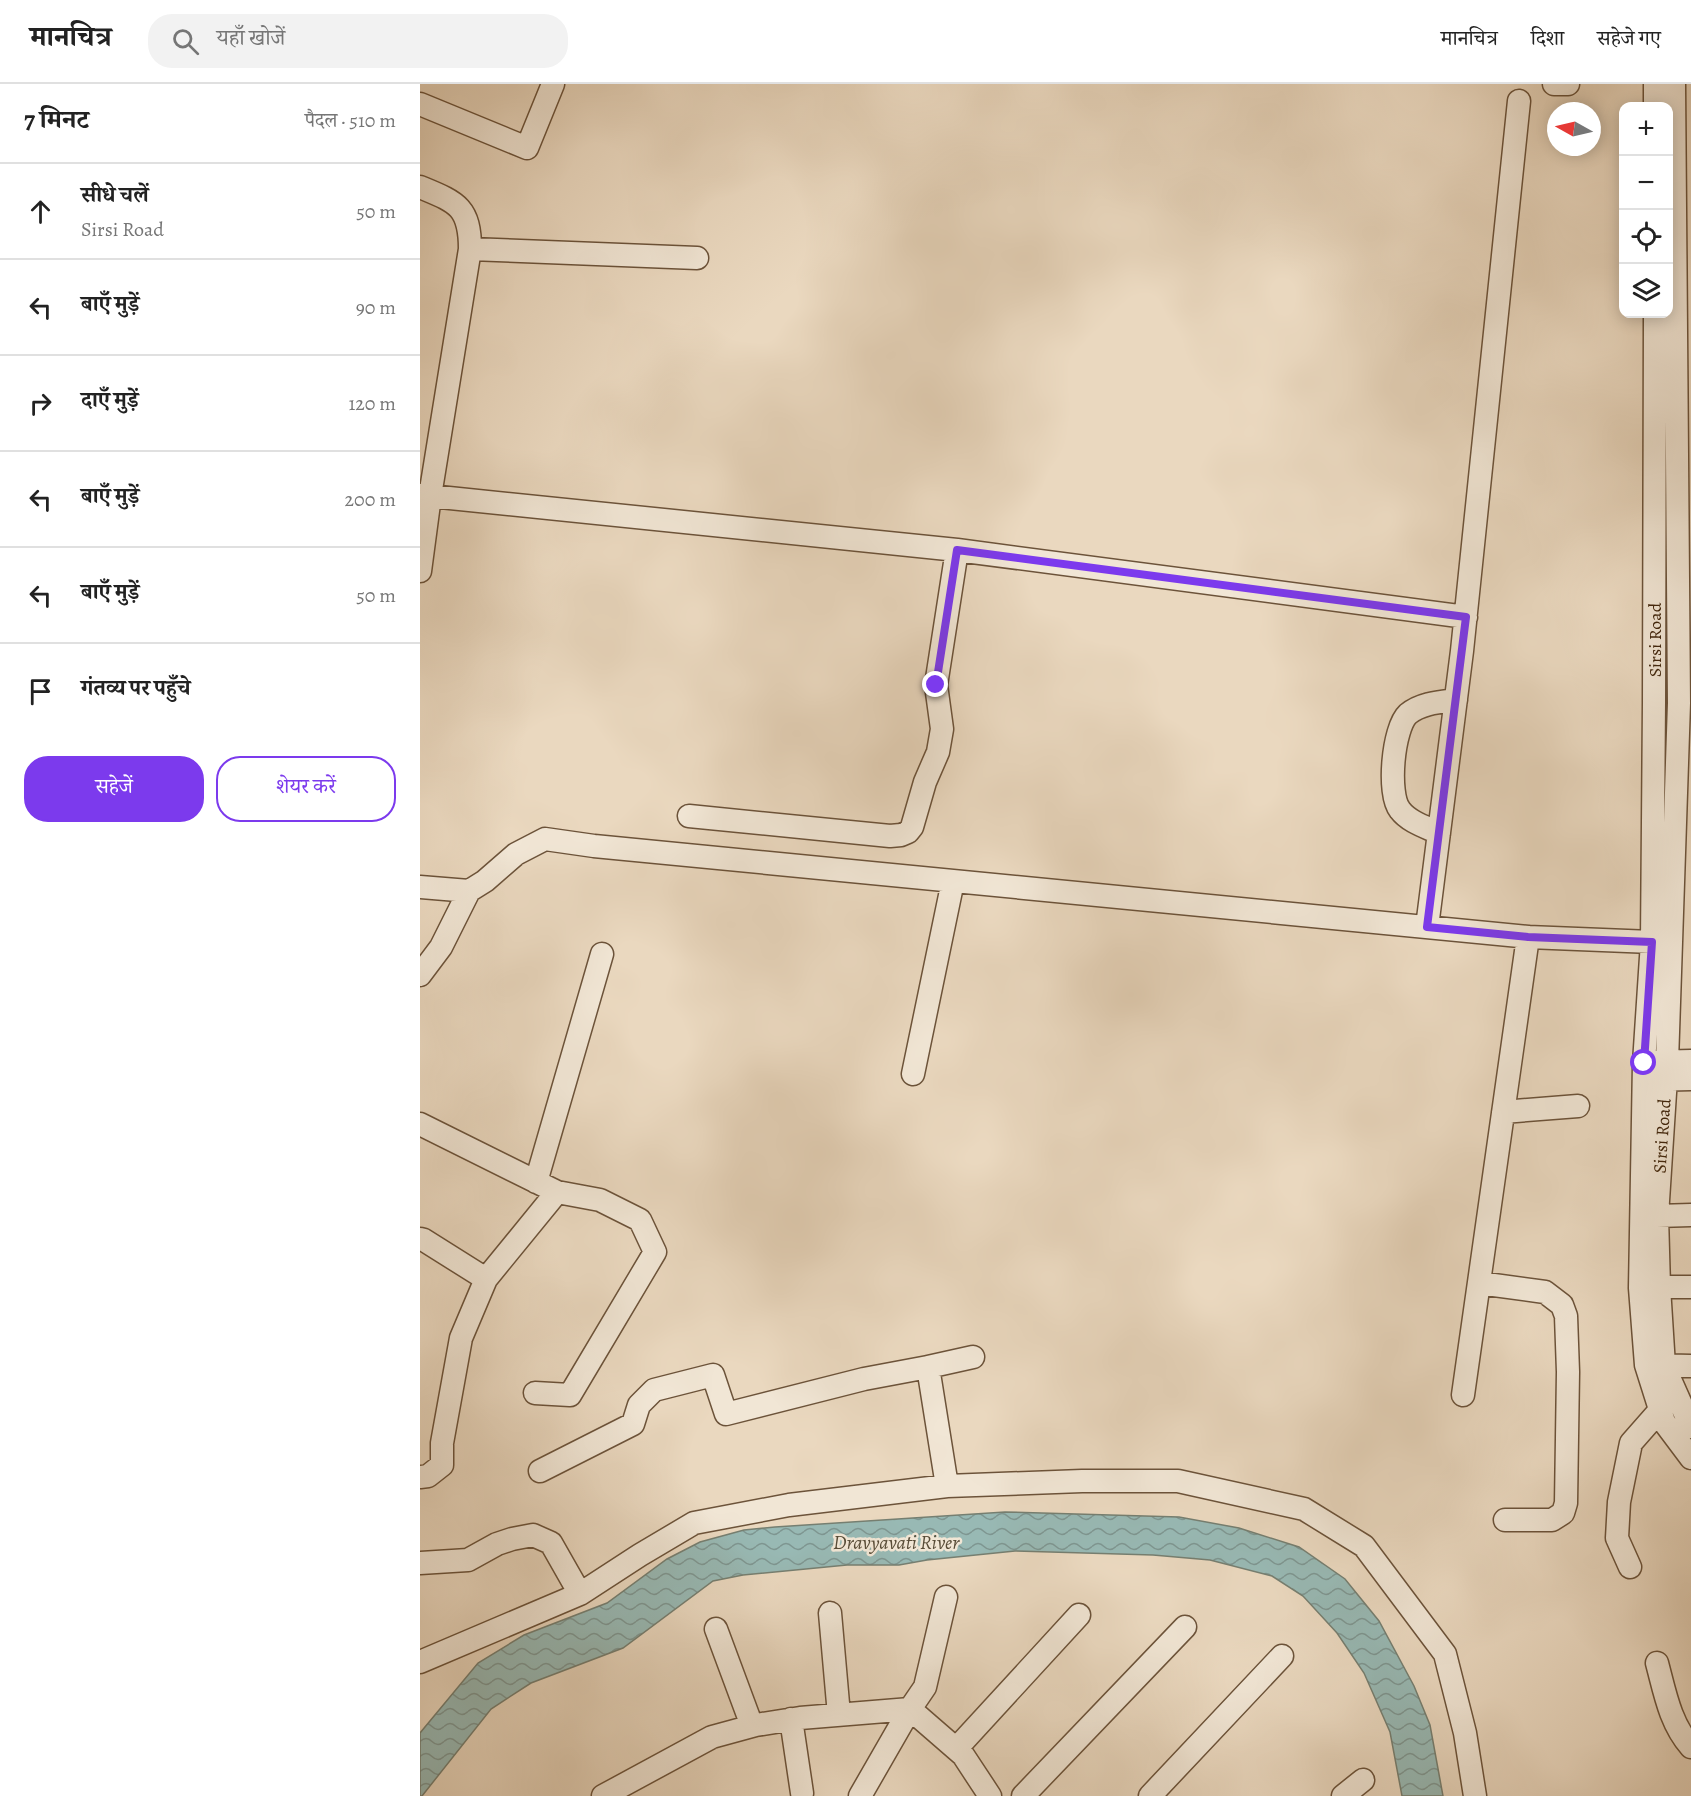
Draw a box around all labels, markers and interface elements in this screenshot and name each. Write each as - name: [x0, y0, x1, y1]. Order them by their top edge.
- search box: [148, 14, 568, 68]
- text: मानचित्र: [30, 18, 112, 56]
- text: यहाँ खोजें: [217, 23, 285, 53]
- text: मानचित्र: [1441, 24, 1498, 52]
- text: दिशा: [1531, 24, 1564, 52]
- text: सहेजे गए: [1597, 24, 1661, 52]
- icon: search: [169, 25, 202, 58]
- text: 7 मिनट: [24, 102, 89, 137]
- north arrow: [1547, 102, 1601, 156]
- map controls: [1619, 102, 1673, 318]
- button: +: [1619, 102, 1673, 156]
- text: पैदल · 510 m: [305, 107, 396, 134]
- button: −: [1619, 156, 1673, 210]
- text: सीधे चलें: [81, 180, 149, 210]
- icon: ahead: [24, 195, 57, 228]
- text: 50 m: [356, 198, 396, 225]
- button: locate: [1619, 210, 1673, 264]
- text: Sirsi Road: [81, 216, 164, 243]
- button: layers: [1619, 264, 1673, 318]
- text: बाएँ मुड़ें: [81, 289, 139, 319]
- icon: left: [24, 291, 57, 324]
- text: 90 m: [356, 294, 396, 321]
- text: दाएँ मुड़ें: [81, 385, 139, 415]
- icon: right: [24, 387, 57, 420]
- text: 120 m: [348, 390, 396, 417]
- text: बाएँ मुड़ें: [81, 481, 139, 511]
- icon: left: [24, 483, 57, 516]
- text: 200 m: [345, 486, 396, 513]
- text: बाएँ मुड़ें: [81, 577, 139, 607]
- icon: left: [24, 579, 57, 612]
- text: 50 m: [356, 582, 396, 609]
- street label: Sirsi Road: [1643, 602, 1667, 677]
- route end: [922, 671, 948, 697]
- text: गंतव्य पर पहुँचे: [81, 673, 190, 703]
- icon: arrive: [24, 675, 57, 708]
- button: सहेजें: [24, 756, 204, 822]
- button: शेयर करें: [216, 756, 396, 822]
- route start: [1630, 1049, 1656, 1075]
- street label: Sirsi Road: [1647, 1098, 1677, 1174]
- water label: Dravyavati River: [833, 1529, 960, 1556]

